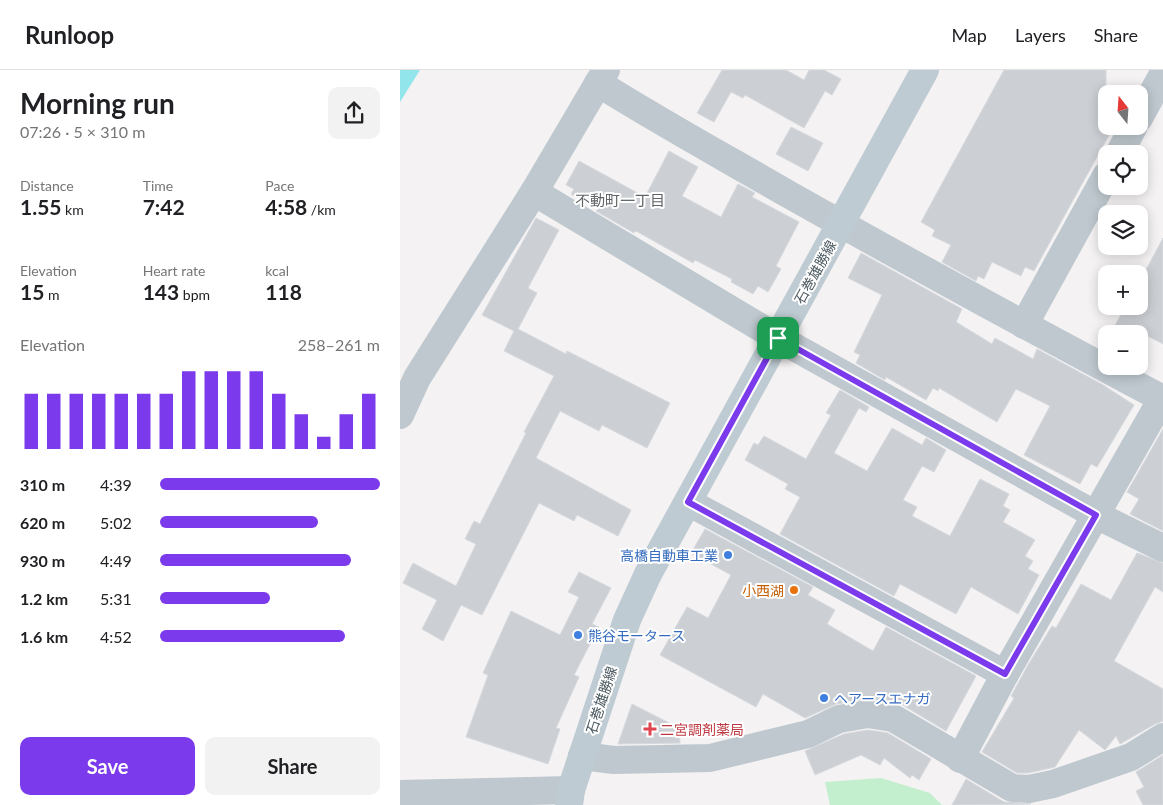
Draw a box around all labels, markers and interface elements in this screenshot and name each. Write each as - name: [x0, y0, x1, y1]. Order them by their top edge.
- text: Runloop: [25, 20, 114, 49]
- text: Map: [951, 24, 987, 46]
- text: Layers: [1015, 24, 1066, 46]
- text: Share: [1094, 24, 1138, 46]
- north arrow: [1098, 85, 1148, 135]
- map controls: [1098, 85, 1148, 375]
- text: Morning run: [20, 86, 175, 120]
- button: share: [328, 87, 380, 139]
- text: 07:26 · 5 × 310 m: [20, 122, 145, 141]
- button: locate: [1098, 145, 1148, 195]
- text: Distance: [20, 177, 74, 194]
- text: Time: [143, 177, 173, 194]
- text: Pace: [265, 177, 294, 194]
- district label: 不動町一丁目: [575, 191, 665, 209]
- text: 1.55: [20, 194, 62, 219]
- text: 7:42: [143, 194, 185, 219]
- text: 4:58: [265, 194, 307, 219]
- text: km: [62, 201, 84, 218]
- text: /km: [307, 201, 336, 218]
- button: layers: [1098, 205, 1148, 255]
- street label: 石巻雄勝線: [791, 237, 839, 307]
- text: Elevation: [20, 262, 77, 279]
- text: Heart rate: [143, 262, 205, 279]
- text: kcal: [265, 262, 289, 279]
- button: +: [1098, 265, 1148, 315]
- text: 15: [20, 279, 44, 304]
- text: 143: [143, 279, 179, 304]
- text: 118: [265, 279, 302, 304]
- text: m: [44, 286, 59, 303]
- text: bpm: [179, 286, 210, 303]
- pin: [757, 317, 799, 359]
- icon: arrive: [764, 324, 792, 352]
- button: −: [1098, 325, 1148, 375]
- text: Elevation: [20, 335, 85, 354]
- text: 258–261 m: [298, 335, 380, 354]
- text: 310 m: [20, 475, 65, 494]
- text: 4:39: [100, 475, 132, 494]
- text: 620 m: [20, 513, 65, 532]
- text: 5:02: [100, 513, 132, 532]
- place label: 高橋自動車工業: [620, 547, 718, 564]
- marker: 高橋自動車工業: [722, 549, 734, 561]
- text: 930 m: [20, 551, 65, 570]
- text: 4:49: [100, 551, 132, 570]
- place label: 小西湖: [742, 582, 784, 599]
- marker: 小西湖: [788, 584, 800, 596]
- text: 1.2 km: [20, 589, 68, 608]
- text: 5:31: [100, 589, 132, 608]
- text: 1.6 km: [20, 627, 68, 646]
- text: 4:52: [100, 627, 132, 646]
- place label: 熊谷モータース: [588, 627, 685, 644]
- marker: 熊谷モータース: [572, 629, 584, 641]
- street label: 石巻雄勝線: [582, 664, 620, 736]
- place label: ヘアースエナガ: [834, 690, 930, 707]
- marker: ヘアースエナガ: [818, 692, 830, 704]
- place label: 二宮調剤薬局: [660, 721, 744, 738]
- marker: 二宮調剤薬局: [644, 723, 656, 735]
- button: Save: [20, 737, 195, 795]
- button: Share: [205, 737, 380, 795]

